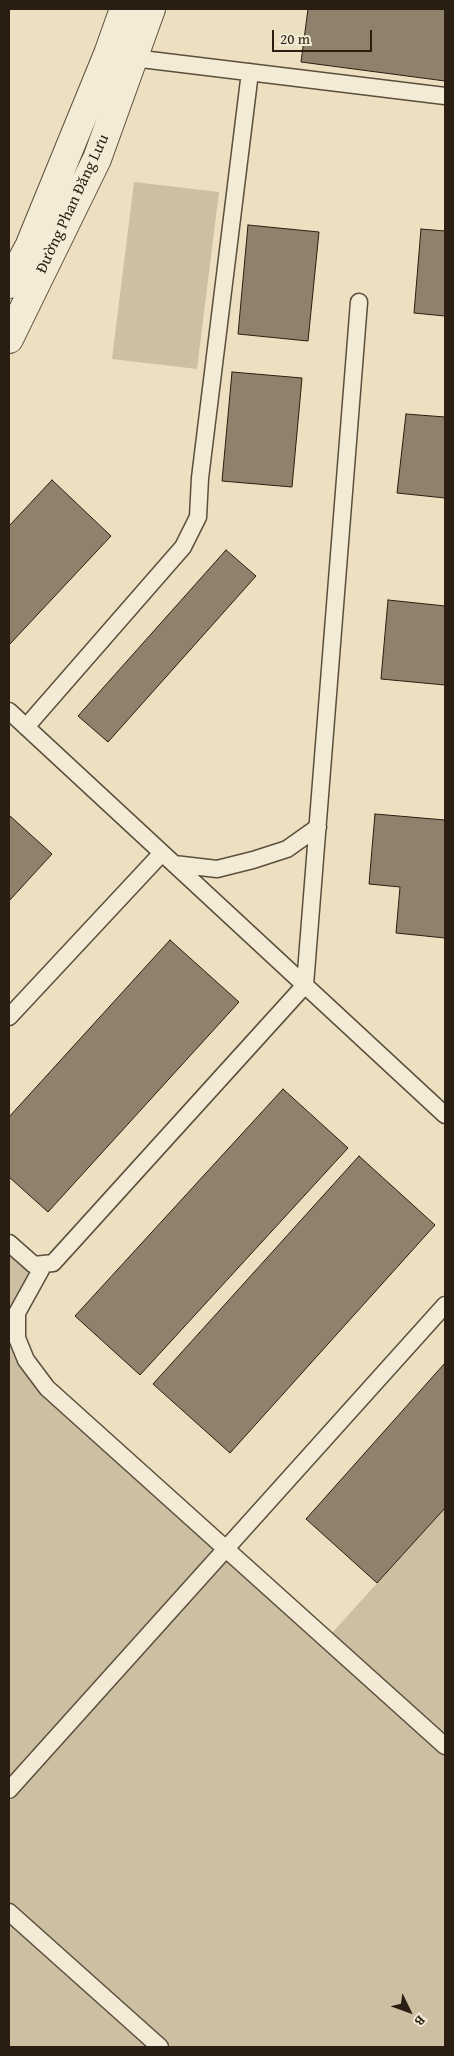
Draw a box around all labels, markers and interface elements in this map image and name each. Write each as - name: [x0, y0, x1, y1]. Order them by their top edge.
- scale bar: [274, 20, 374, 52]
- text: 20 m: [280, 28, 310, 49]
- street label: Đường Phan Đăng Lưu: [32, 131, 114, 277]
- north arrow: [384, 1986, 434, 2036]
- text: B: [410, 2011, 430, 2031]

